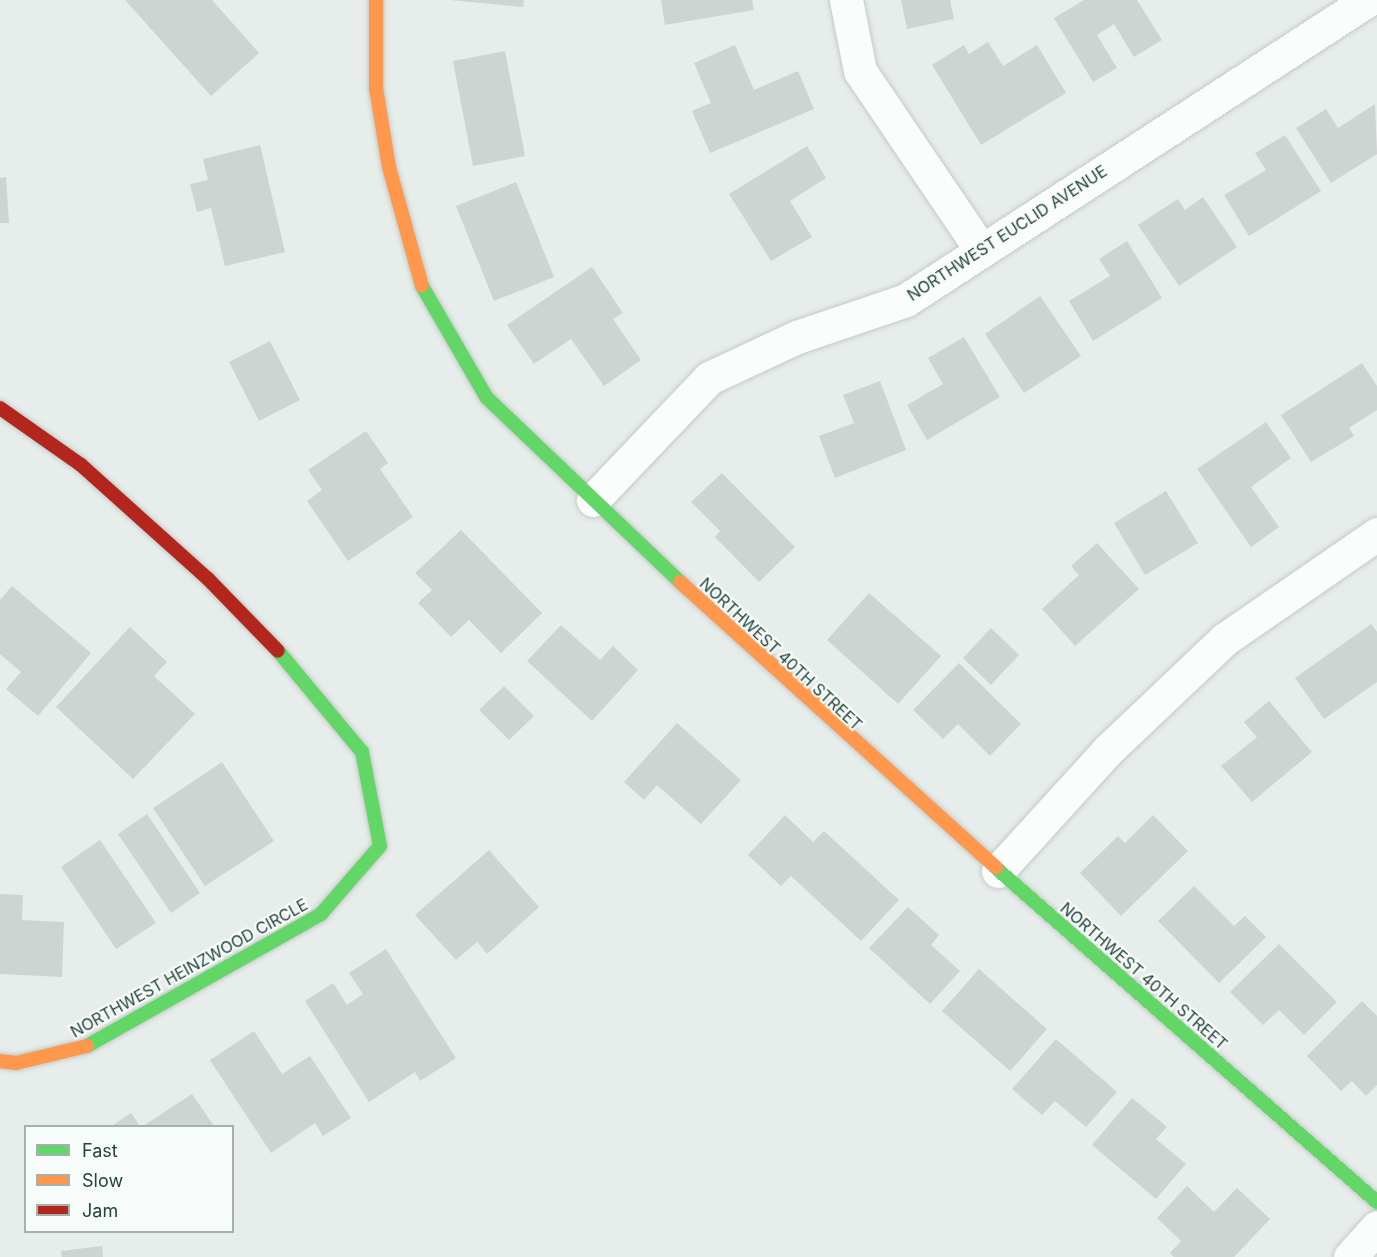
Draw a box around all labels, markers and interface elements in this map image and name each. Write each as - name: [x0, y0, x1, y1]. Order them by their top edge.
- street label: NORTHWEST EUCLID AVENUE: [904, 161, 1110, 305]
- street label: NORTHWEST 40TH STREET: [696, 574, 866, 734]
- street label: NORTHWEST HEINZWOOD CIRCLE: [67, 895, 311, 1041]
- street label: NORTHWEST 40TH STREET: [1057, 898, 1231, 1054]
- legend: [24, 1125, 234, 1233]
- text: Fast: [82, 1140, 118, 1161]
- text: Slow: [82, 1170, 123, 1191]
- text: Jam: [82, 1200, 118, 1221]

